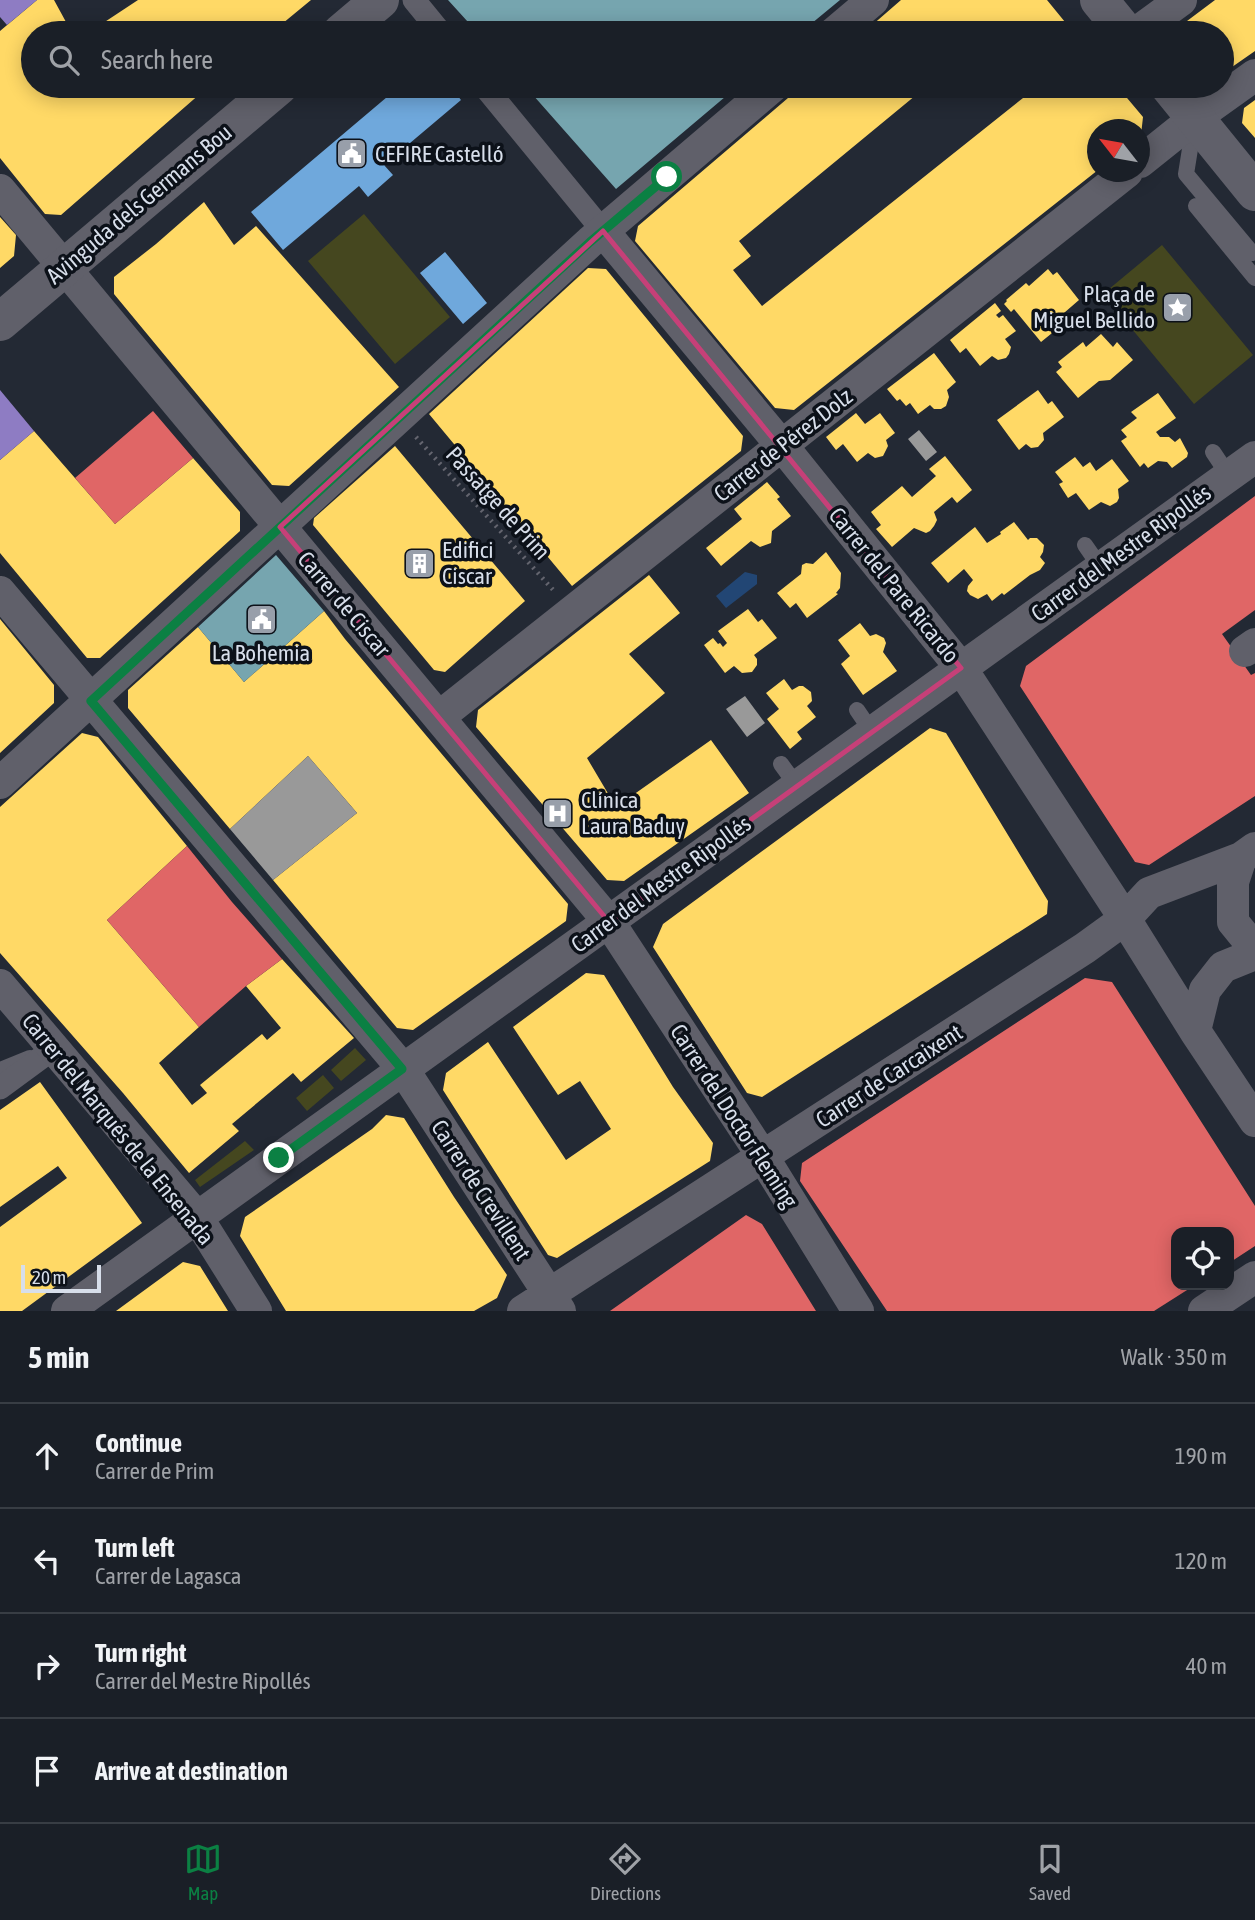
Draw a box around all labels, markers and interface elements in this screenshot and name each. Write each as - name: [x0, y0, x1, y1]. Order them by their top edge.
- search box: [21, 21, 1234, 98]
- icon: search: [45, 41, 83, 79]
- text: Search here: [101, 45, 213, 75]
- street label: Avinguda dels Germans Bou: [41, 119, 237, 289]
- north arrow: [1087, 119, 1150, 182]
- public building icon: CEFIRE Castelló: [335, 137, 369, 171]
- place label: CEFIRE Castelló: [375, 141, 504, 167]
- route start: [651, 161, 682, 192]
- place label: Plaça de Miguel Bellido: [1033, 281, 1155, 333]
- place icon: Plaça de Miguel Bellido: [1161, 290, 1195, 324]
- street label: Carrer de Pérez Dolz: [709, 383, 857, 507]
- street label: Passatge de Prim: [441, 441, 555, 565]
- street label: Carrer del Mestre Ripollés: [1026, 479, 1216, 627]
- street label: Carrer del Pare Ricardo: [823, 502, 965, 668]
- place label: Edifici Ciscar: [442, 537, 493, 589]
- street label: Carrer de Ciscar: [293, 546, 396, 663]
- building icon: Edifici Ciscar: [402, 546, 436, 580]
- public building icon: La Bohemia: [244, 602, 278, 636]
- place label: La Bohemia: [212, 640, 310, 666]
- place label: Clínica Laura Baduy: [581, 787, 685, 839]
- hospital icon: Clínica Laura Baduy: [541, 796, 575, 830]
- street label: Carrer del Mestre Ripollés: [566, 810, 756, 958]
- street label: Carrer del Marqués de la Ensenada: [17, 1008, 219, 1250]
- street label: Carrer del Doctor Fleming: [665, 1019, 803, 1213]
- street label: Carrer de Carcaixent: [811, 1019, 967, 1133]
- street label: Carrer de Crevillent: [426, 1115, 536, 1265]
- route end: [263, 1142, 294, 1173]
- map controls: [1171, 1227, 1234, 1290]
- button: locate: [1171, 1227, 1234, 1290]
- scale bar: [21, 1262, 102, 1294]
- text: 20 m: [32, 1266, 66, 1288]
- text: 5 min: [28, 1340, 89, 1374]
- text: Walk · 350 m: [1121, 1344, 1227, 1370]
- text: Continue: [95, 1428, 182, 1458]
- icon: ahead: [28, 1437, 66, 1475]
- text: 190 m: [1175, 1443, 1227, 1469]
- text: Carrer de Prim: [95, 1458, 214, 1484]
- text: Turn left: [95, 1533, 175, 1563]
- icon: left: [28, 1542, 66, 1580]
- text: 120 m: [1175, 1548, 1227, 1574]
- text: Carrer de Lagasca: [95, 1563, 242, 1589]
- text: Turn right: [95, 1638, 186, 1668]
- icon: right: [28, 1647, 66, 1685]
- text: 40 m: [1186, 1653, 1227, 1679]
- text: Carrer del Mestre Ripollés: [95, 1668, 311, 1694]
- icon: arrive: [28, 1752, 66, 1790]
- text: Arrive at destination: [95, 1756, 288, 1786]
- tab: Map: [184, 1840, 222, 1904]
- tab: Directions: [590, 1840, 661, 1904]
- tab: Saved: [1029, 1840, 1071, 1904]

